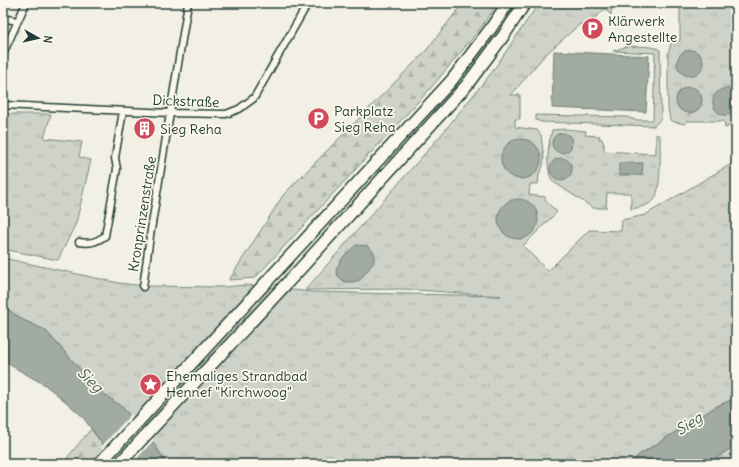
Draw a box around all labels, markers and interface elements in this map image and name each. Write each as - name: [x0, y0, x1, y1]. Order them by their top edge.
- place label: Klärwerk Angestellte: [608, 12, 677, 46]
- parking icon: Klärwerk Angestellte: [579, 16, 605, 42]
- north arrow: [18, 18, 58, 58]
- text: N: [40, 35, 55, 44]
- street label: Dickstraße: [152, 91, 220, 111]
- place label: Parkplatz Sieg Reha: [334, 102, 396, 136]
- parking icon: Parkplatz Sieg Reha: [305, 106, 331, 132]
- building icon: Sieg Reha: [132, 116, 158, 142]
- place label: Sieg Reha: [160, 120, 222, 138]
- street label: Kronprinzenstraße: [124, 155, 160, 273]
- water label: Sieg: [74, 363, 108, 397]
- place label: Ehemaliges Strandbad Hennef "Kirchwoog": [166, 367, 308, 401]
- place icon: Ehemaliges Strandbad Hennef "Kirchwoog": [137, 371, 163, 397]
- water label: Sieg: [672, 407, 707, 439]

